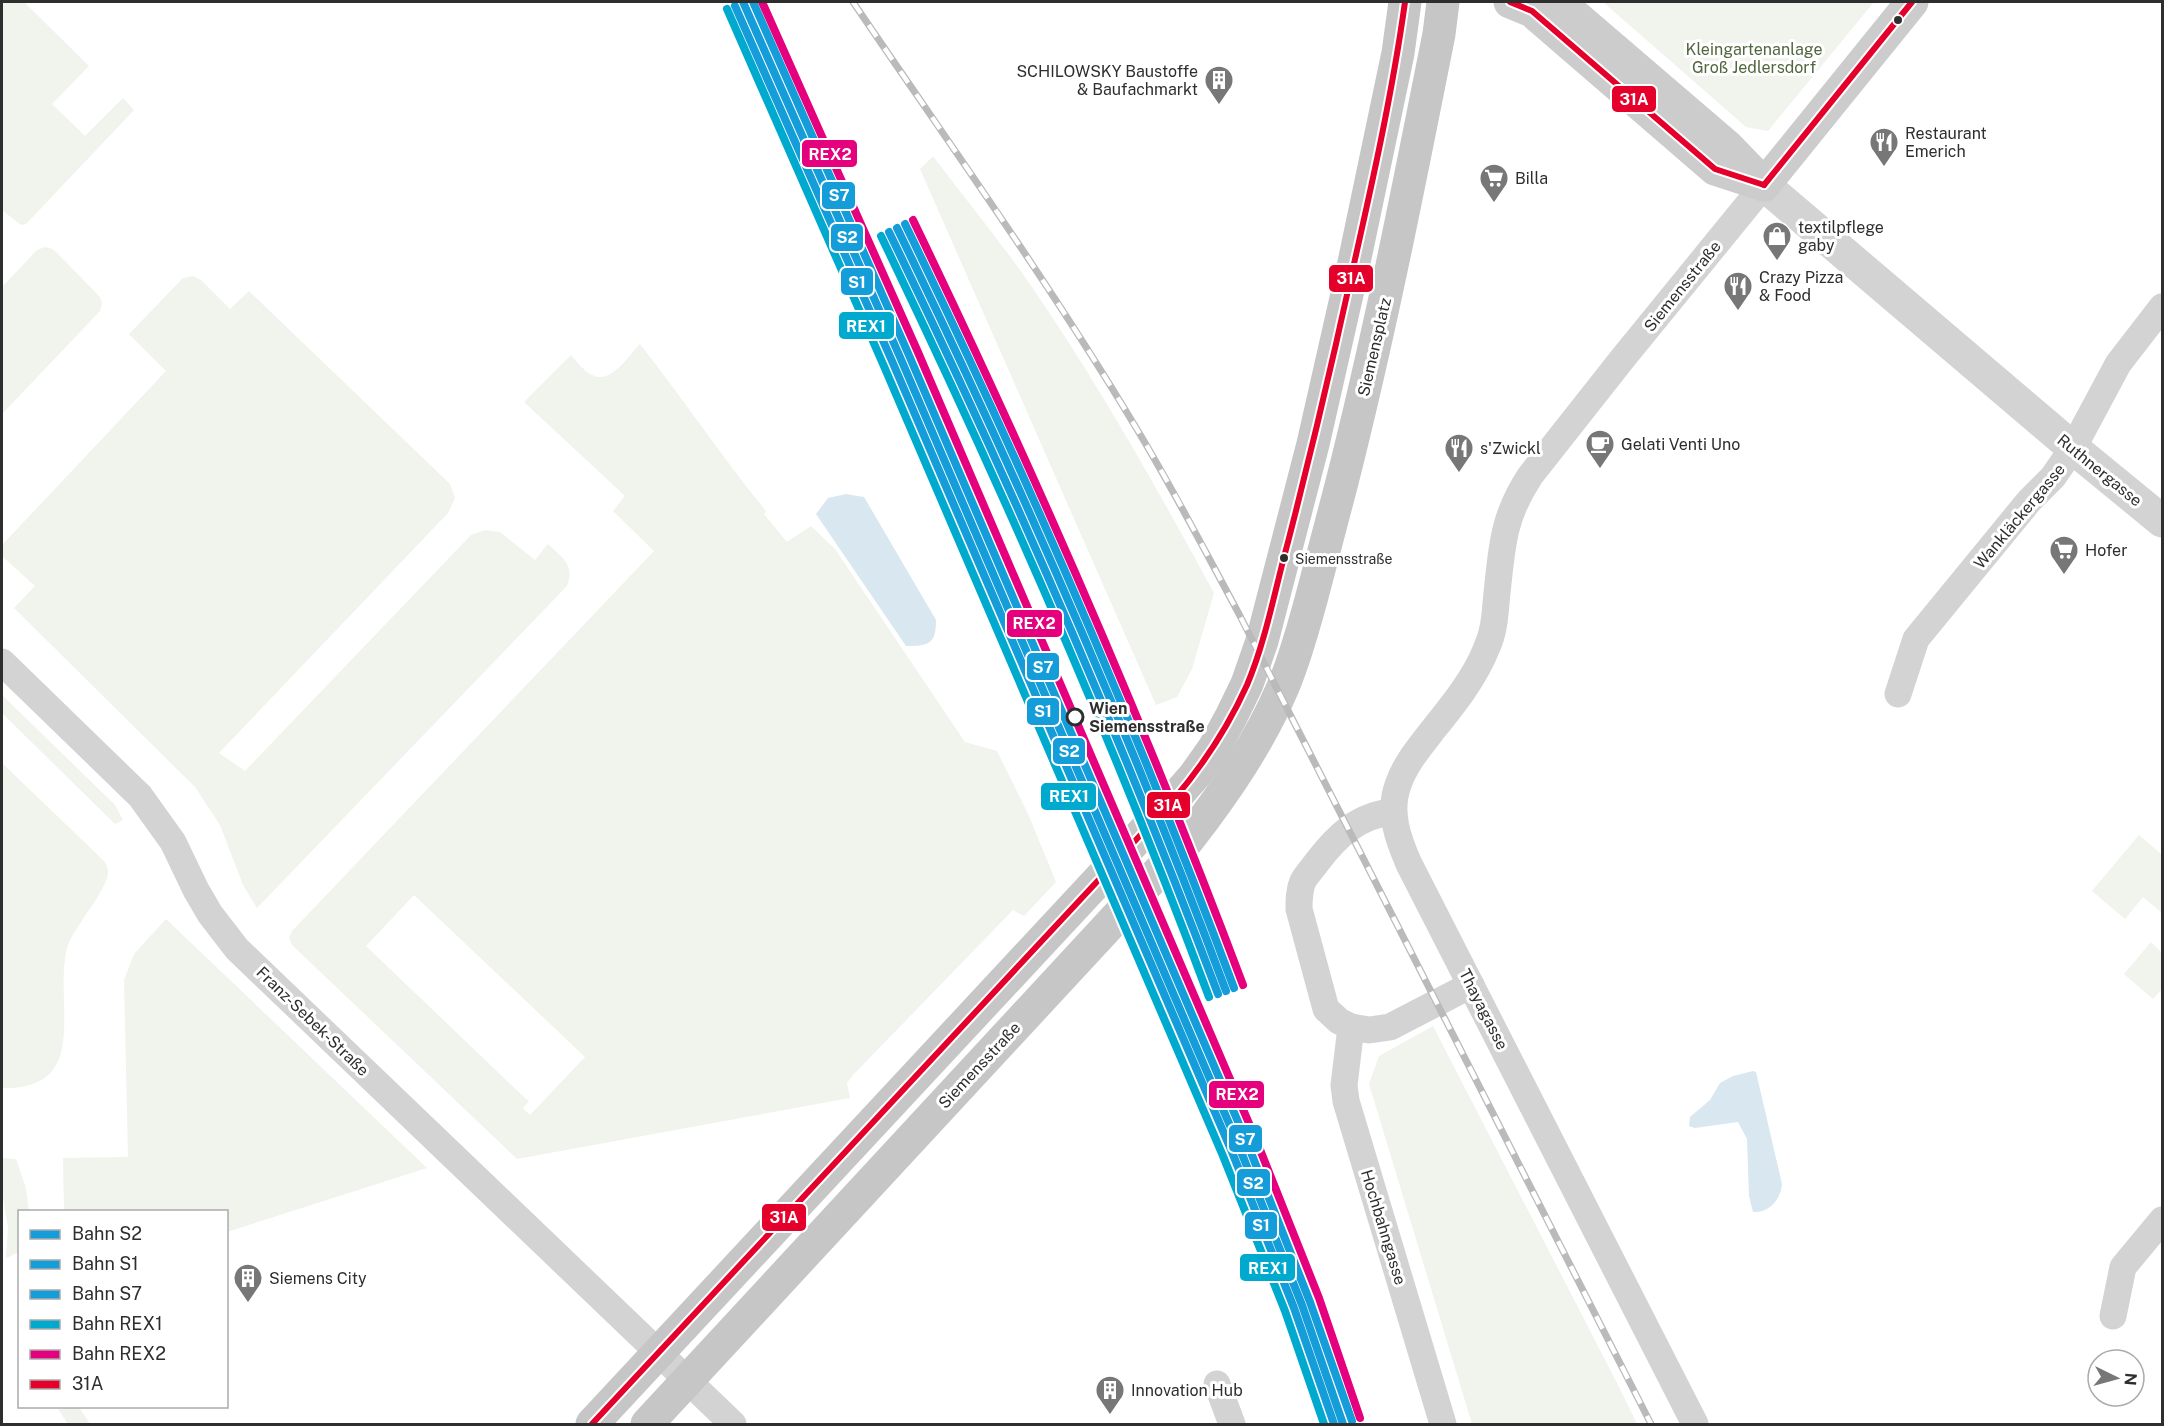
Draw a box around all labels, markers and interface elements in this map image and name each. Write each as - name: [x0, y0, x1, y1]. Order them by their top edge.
- unlabelled marker: [1892, 14, 1904, 26]
- park label: Kleingartenanlage Groß Jedlersdorf: [1685, 40, 1823, 77]
- place label: SCHILOWSKY Baustoffe & Baufachmarkt: [1016, 62, 1198, 99]
- building icon: SCHILOWSKY Baustoffe & Baufachmarkt: [1203, 64, 1235, 106]
- line badge: 31A: [1611, 85, 1657, 113]
- text: 31A: [1619, 90, 1649, 109]
- place label: Restaurant Emerich: [1905, 124, 1987, 161]
- restaurant icon: Restaurant Emerich: [1868, 126, 1900, 168]
- line badge: REX2: [801, 139, 858, 168]
- text: REX2: [808, 145, 852, 164]
- supermarket icon: Billa: [1478, 162, 1510, 204]
- place label: Billa: [1515, 169, 1548, 188]
- line badge: S7: [821, 181, 856, 210]
- text: S7: [828, 186, 850, 205]
- place label: textilpflege gaby: [1798, 218, 1884, 255]
- shop icon: textilpflege gaby: [1761, 220, 1793, 262]
- line badge: S2: [830, 223, 864, 252]
- text: S2: [836, 228, 858, 247]
- street label: Siemensstraße: [1640, 237, 1725, 336]
- line badge: 31A: [1328, 264, 1374, 293]
- line badge: S1: [840, 267, 874, 296]
- place label: Crazy Pizza & Food: [1759, 268, 1843, 305]
- text: 31A: [1336, 269, 1366, 288]
- restaurant icon: Crazy Pizza & Food: [1722, 270, 1754, 312]
- text: S1: [848, 273, 866, 292]
- street label: Siemensplatz: [1354, 296, 1395, 398]
- line badge: REX1: [838, 311, 895, 340]
- text: REX1: [846, 317, 886, 336]
- cafe icon: Gelati Venti Uno: [1584, 428, 1616, 470]
- street label: Ruthnergasse: [2054, 430, 2146, 510]
- restaurant icon: s'Zwickl: [1443, 432, 1475, 474]
- place label: Gelati Venti Uno: [1621, 435, 1740, 454]
- place label: s'Zwickl: [1480, 439, 1541, 458]
- street label: Wankläckergasse: [1970, 460, 2069, 573]
- supermarket icon: Hofer: [2048, 534, 2080, 576]
- place label: Hofer: [2085, 541, 2127, 560]
- place label: Siemensstraße: [1295, 551, 1392, 567]
- marker: Siemensstraße: [1278, 552, 1290, 564]
- line badge: REX2: [1006, 609, 1063, 638]
- text: REX2: [1012, 614, 1056, 633]
- line badge: S7: [1026, 652, 1060, 681]
- text: S7: [1032, 658, 1054, 677]
- line badge: S1: [1026, 697, 1060, 726]
- place label: Wien Siemensstraße: [1089, 699, 1205, 736]
- text: S1: [1034, 702, 1052, 721]
- marker: Wien Siemensstraße: [1066, 708, 1084, 726]
- line badge: S2: [1052, 737, 1086, 765]
- text: S2: [1058, 742, 1080, 761]
- line badge: REX1: [1040, 782, 1097, 811]
- text: REX1: [1049, 787, 1089, 806]
- line badge: 31A: [1146, 791, 1191, 819]
- text: 31A: [1153, 796, 1183, 815]
- street label: Franz-Sebek-Straße: [252, 963, 373, 1080]
- street label: Thayagasse: [1455, 966, 1512, 1053]
- street label: Siemensstraße: [934, 1018, 1024, 1113]
- line badge: REX2: [1208, 1080, 1265, 1109]
- text: REX2: [1215, 1085, 1259, 1104]
- line badge: S7: [1228, 1124, 1263, 1153]
- text: S7: [1234, 1130, 1256, 1149]
- street label: Hochbahngasse: [1357, 1167, 1410, 1287]
- line badge: S2: [1236, 1168, 1271, 1197]
- text: S2: [1242, 1174, 1264, 1193]
- line badge: 31A: [761, 1203, 807, 1232]
- text: 31A: [769, 1208, 799, 1227]
- legend: [18, 1210, 228, 1408]
- line badge: S1: [1244, 1211, 1278, 1240]
- text: S1: [1252, 1216, 1270, 1235]
- text: Bahn S2: [72, 1223, 142, 1244]
- text: Bahn S1: [72, 1253, 139, 1274]
- line badge: REX1: [1239, 1253, 1296, 1282]
- text: REX1: [1248, 1259, 1288, 1278]
- building icon: Siemens City: [232, 1262, 264, 1304]
- place label: Siemens City: [269, 1269, 367, 1288]
- text: Bahn S7: [72, 1283, 142, 1304]
- text: Bahn REX1: [72, 1313, 163, 1334]
- text: Bahn REX2: [72, 1343, 166, 1364]
- north arrow: [2086, 1348, 2146, 1408]
- text: N: [2120, 1372, 2140, 1386]
- text: 31A: [72, 1373, 104, 1394]
- building icon: Innovation Hub: [1094, 1374, 1126, 1416]
- place label: Innovation Hub: [1131, 1381, 1243, 1400]

